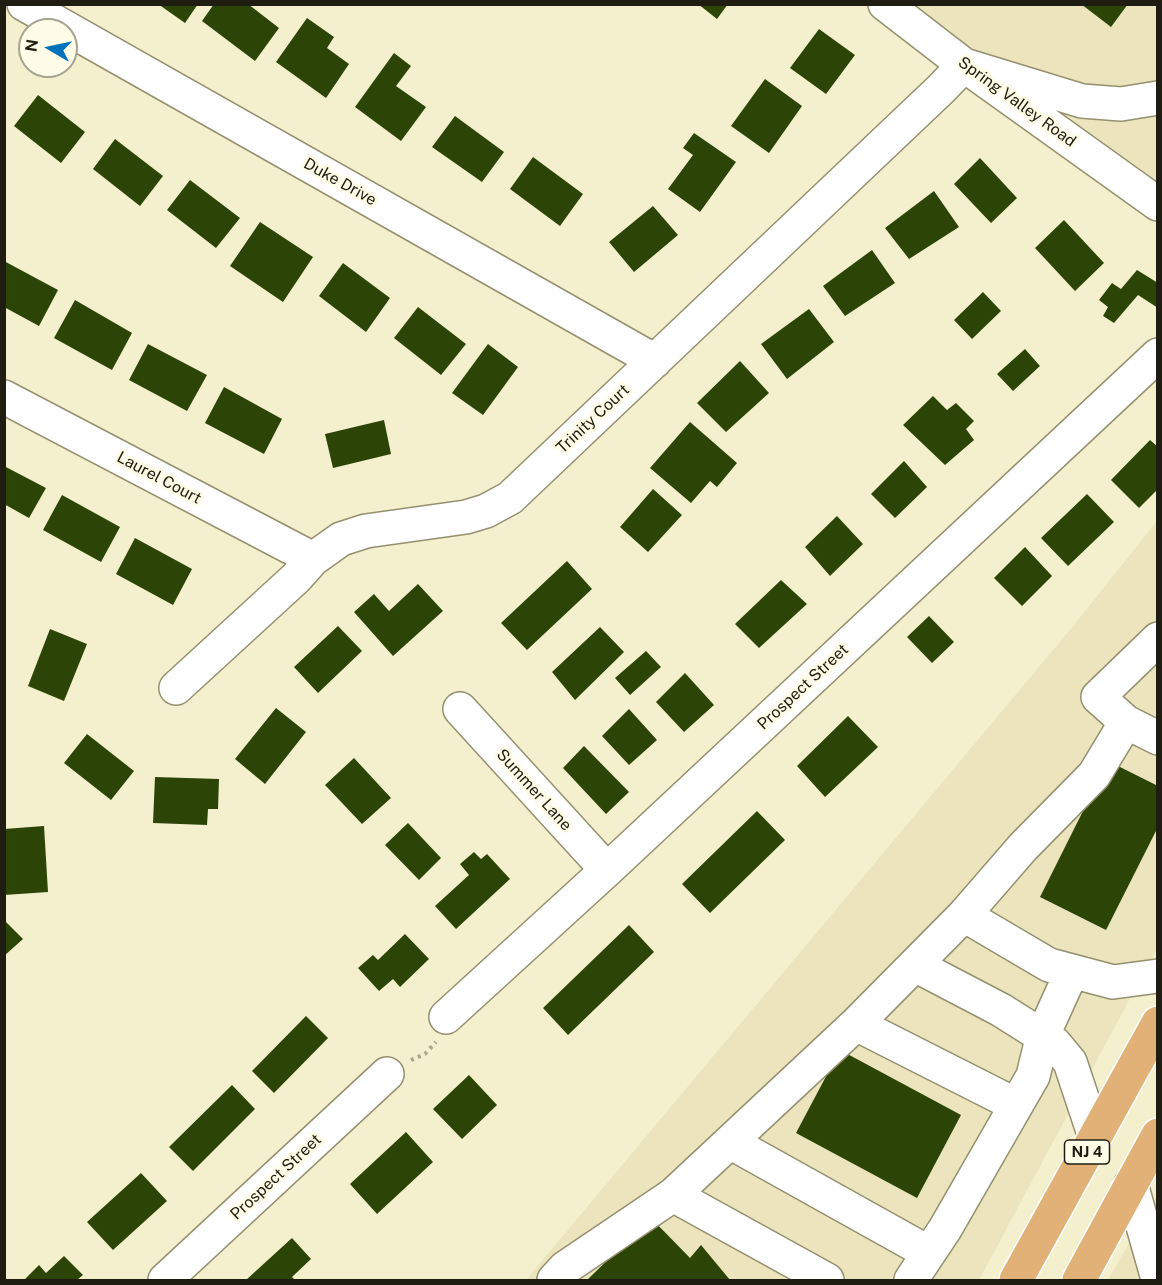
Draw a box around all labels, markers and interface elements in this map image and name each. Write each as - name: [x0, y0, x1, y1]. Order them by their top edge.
- north arrow: [18, 18, 78, 78]
- text: N: [21, 38, 42, 53]
- street label: Spring Valley Road: [954, 53, 1080, 151]
- street label: Duke Drive: [300, 154, 380, 210]
- street label: Trinity Court: [553, 380, 633, 458]
- street label: Laurel Court: [114, 448, 204, 508]
- street label: Prospect Street: [754, 640, 852, 734]
- street label: Summer Lane: [492, 745, 576, 835]
- street label: Prospect Street: [227, 1130, 325, 1224]
- road number: NJ 4: [1064, 1140, 1110, 1164]

